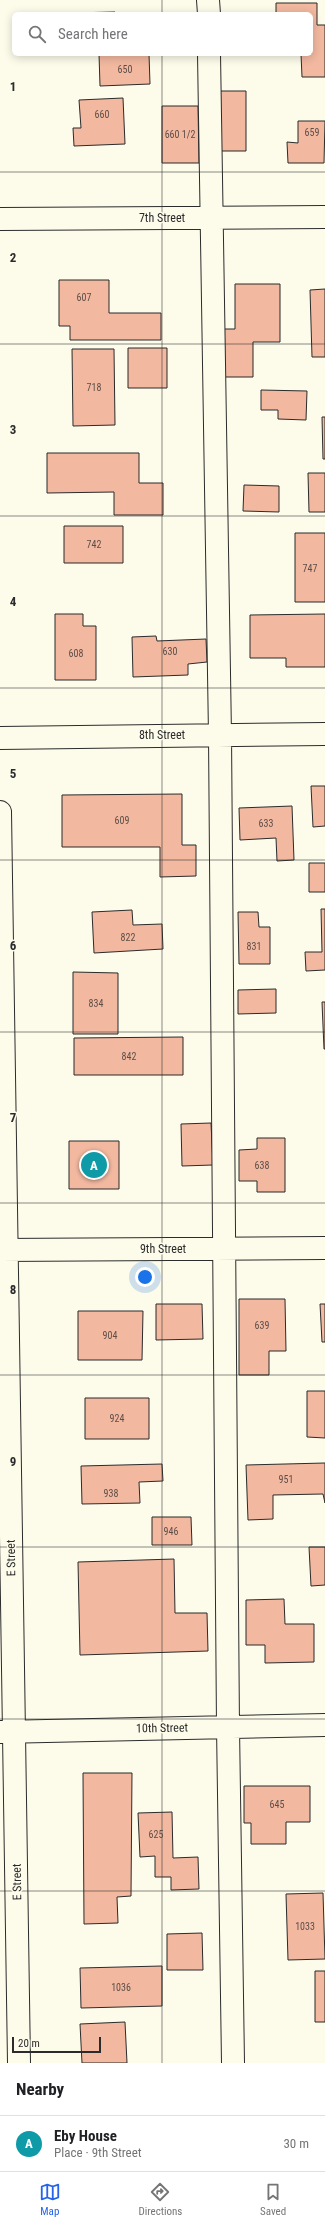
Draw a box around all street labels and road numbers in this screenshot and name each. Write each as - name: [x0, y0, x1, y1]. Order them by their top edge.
- street label: 7th Street: [139, 211, 186, 225]
- street label: 8th Street: [139, 728, 186, 742]
- street label: 9th Street: [140, 1242, 187, 1256]
- street label: E Street: [4, 1539, 18, 1577]
- street label: 10th Street: [136, 1721, 189, 1735]
- street label: E Street: [10, 1863, 24, 1901]

